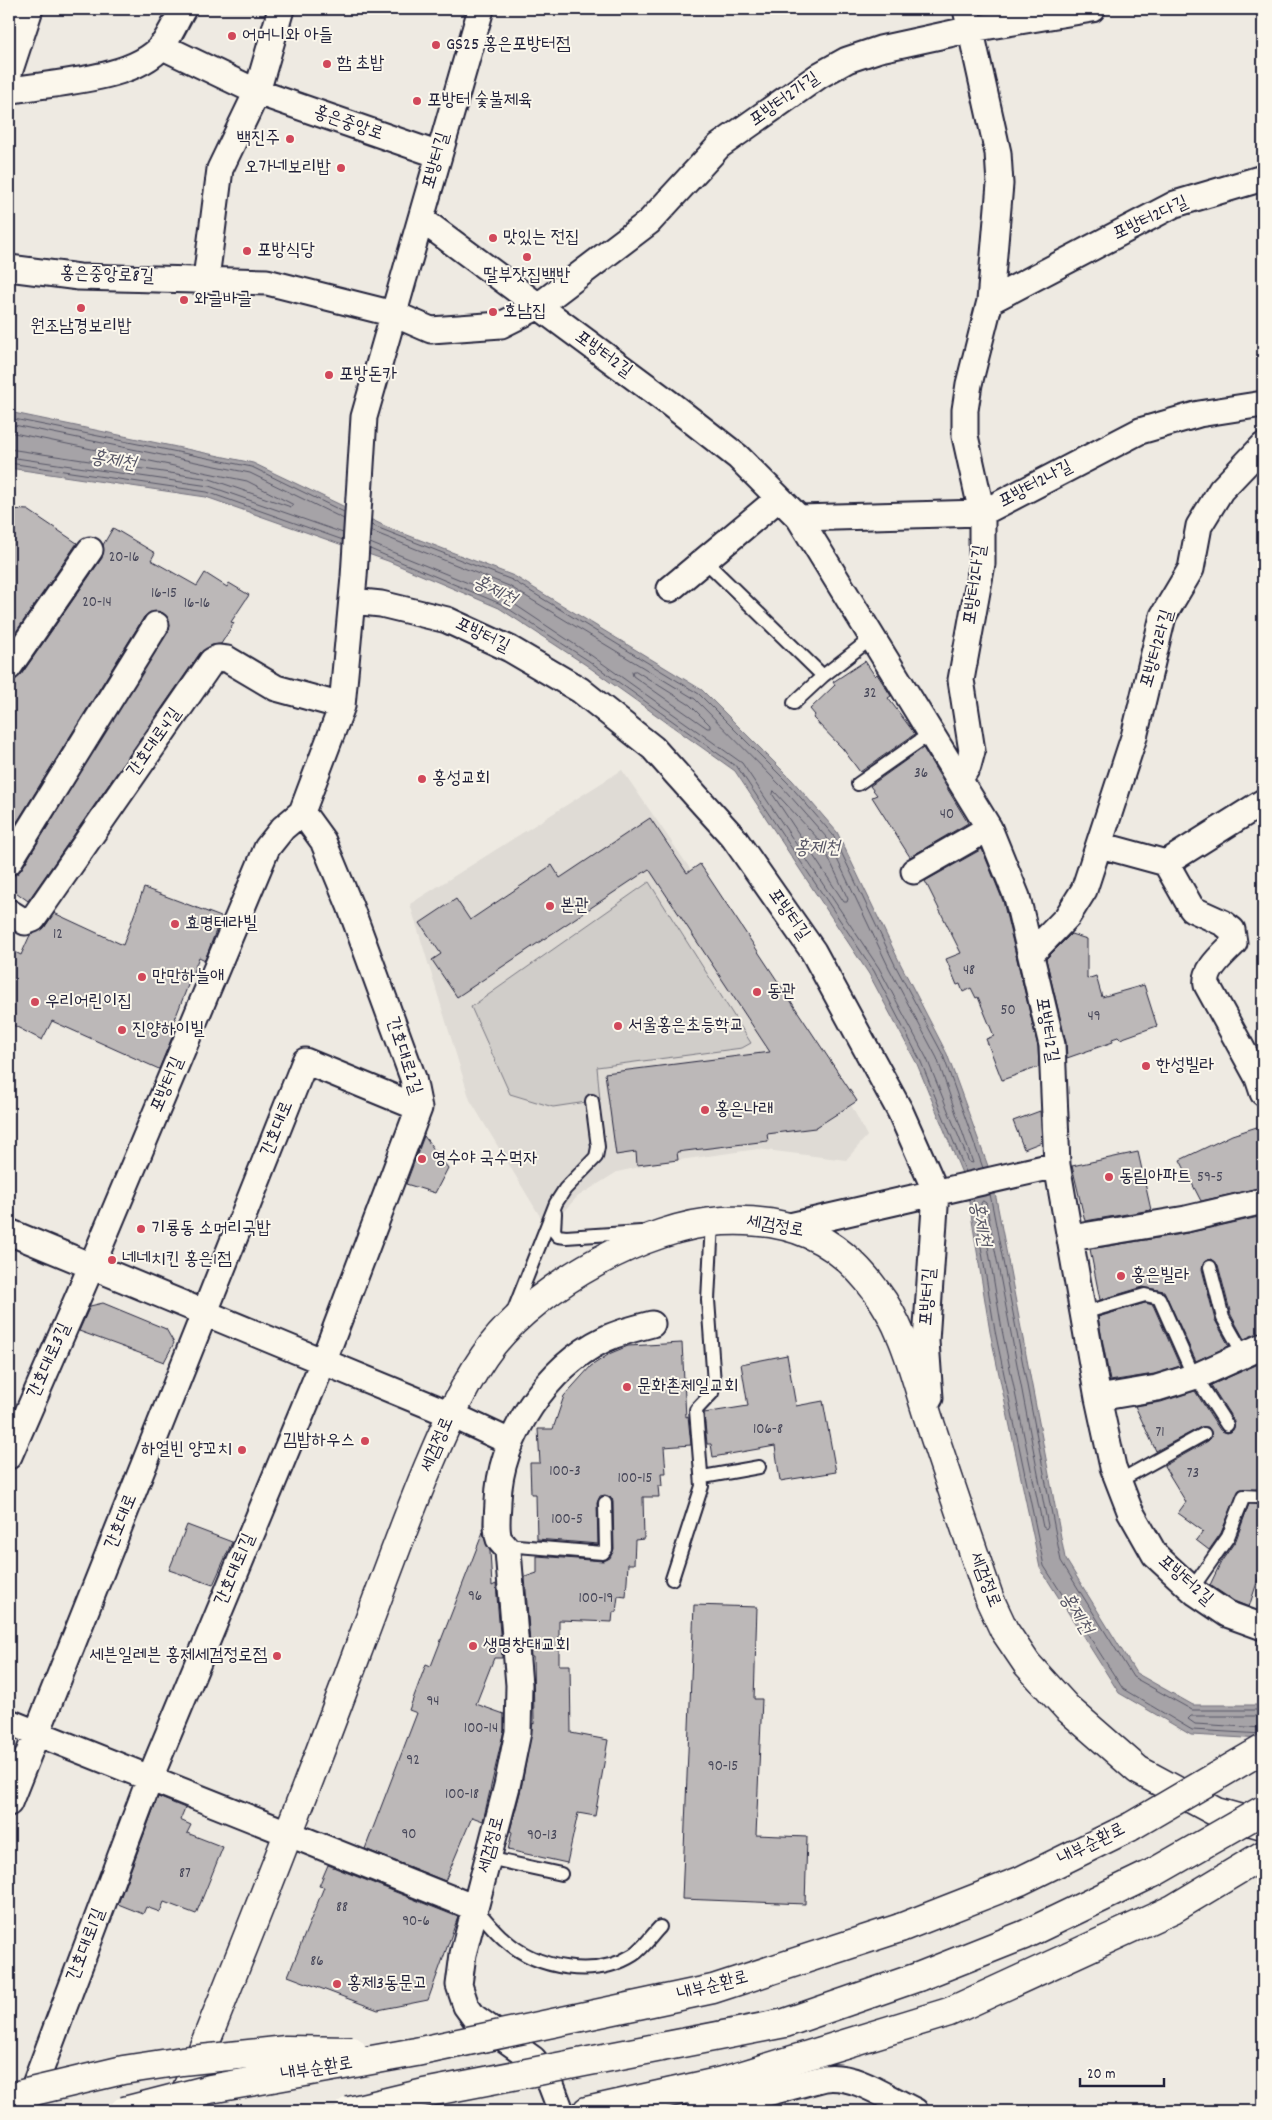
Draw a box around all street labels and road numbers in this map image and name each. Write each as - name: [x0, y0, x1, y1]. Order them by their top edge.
- street label: 포방터2가길: [745, 66, 825, 133]
- street label: 홍은중앙로: [310, 100, 386, 148]
- street label: 포방터길: [417, 129, 457, 192]
- street label: 포방터2다길: [1109, 190, 1193, 247]
- street label: 홍은중앙로8길: [60, 262, 155, 290]
- street label: 포방터2길: [569, 326, 637, 385]
- street label: 포방터2나길: [995, 455, 1078, 515]
- street label: 포방터2다길: [958, 543, 994, 626]
- street label: 포방터2라길: [1135, 606, 1181, 691]
- street label: 포방터길: [450, 612, 514, 660]
- street label: 간호대로4길: [122, 703, 188, 783]
- street label: 포방터길: [761, 884, 815, 946]
- street label: 포방터2길: [1028, 995, 1064, 1065]
- street label: 간호대로2길: [379, 1014, 427, 1099]
- street label: 포방터길: [145, 1053, 191, 1117]
- street label: 간호대로: [256, 1097, 300, 1161]
- street label: 세검정로: [744, 1210, 806, 1244]
- street label: 포방터길: [915, 1267, 944, 1327]
- street label: 간호대로3길: [22, 1319, 78, 1403]
- street label: 세검정로: [415, 1413, 461, 1477]
- street label: 간호대로: [100, 1490, 144, 1554]
- street label: 간호대로1길: [210, 1529, 263, 1610]
- street label: 세검정로: [962, 1548, 1006, 1612]
- street label: 포방터2길: [1152, 1550, 1218, 1612]
- street label: 세검정로: [472, 1814, 512, 1876]
- street label: 내부순환로: [1054, 1817, 1130, 1873]
- street label: 간호대로1길: [62, 1904, 113, 1985]
- street label: 내부순환로: [675, 1966, 751, 2008]
- street label: 내부순환로: [279, 2051, 355, 2089]

